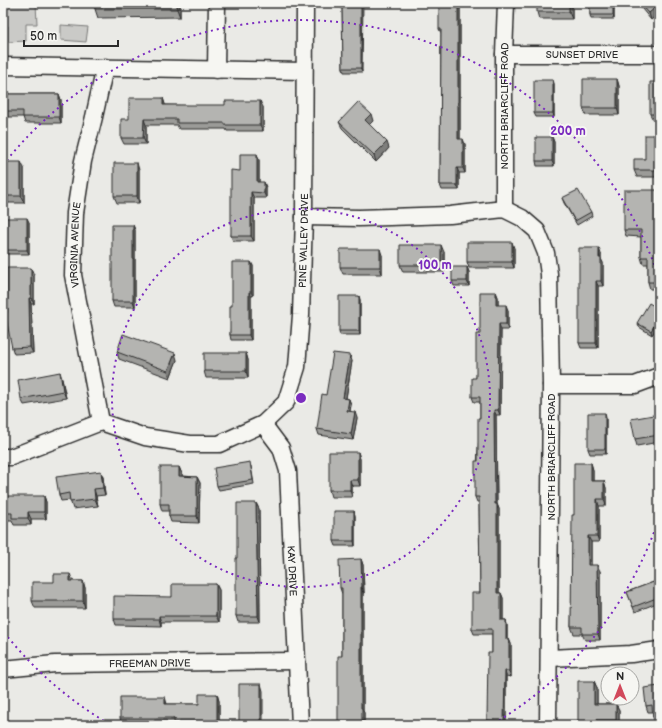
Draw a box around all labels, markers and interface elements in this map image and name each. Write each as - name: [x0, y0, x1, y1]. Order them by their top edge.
- scale bar: [24, 22, 118, 48]
- text: 50 m: [30, 29, 57, 44]
- street label: NORTH BRIARCLIFF ROAD: [499, 42, 511, 170]
- street label: SUNSET DRIVE: [546, 49, 619, 61]
- text: 200 m: [550, 124, 586, 139]
- street label: PINE VALLEY DRIVE: [297, 193, 311, 288]
- street label: VIRGINIA AVENUE: [68, 201, 84, 288]
- text: 100 m: [418, 258, 452, 273]
- centre of rings: [294, 391, 308, 405]
- street label: NORTH BRIARCLIFF ROAD: [546, 394, 558, 520]
- street label: KAY DRIVE: [285, 545, 299, 597]
- street label: FREEMAN DRIVE: [109, 657, 191, 670]
- north arrow: [600, 666, 640, 706]
- text: N: [616, 670, 624, 683]

